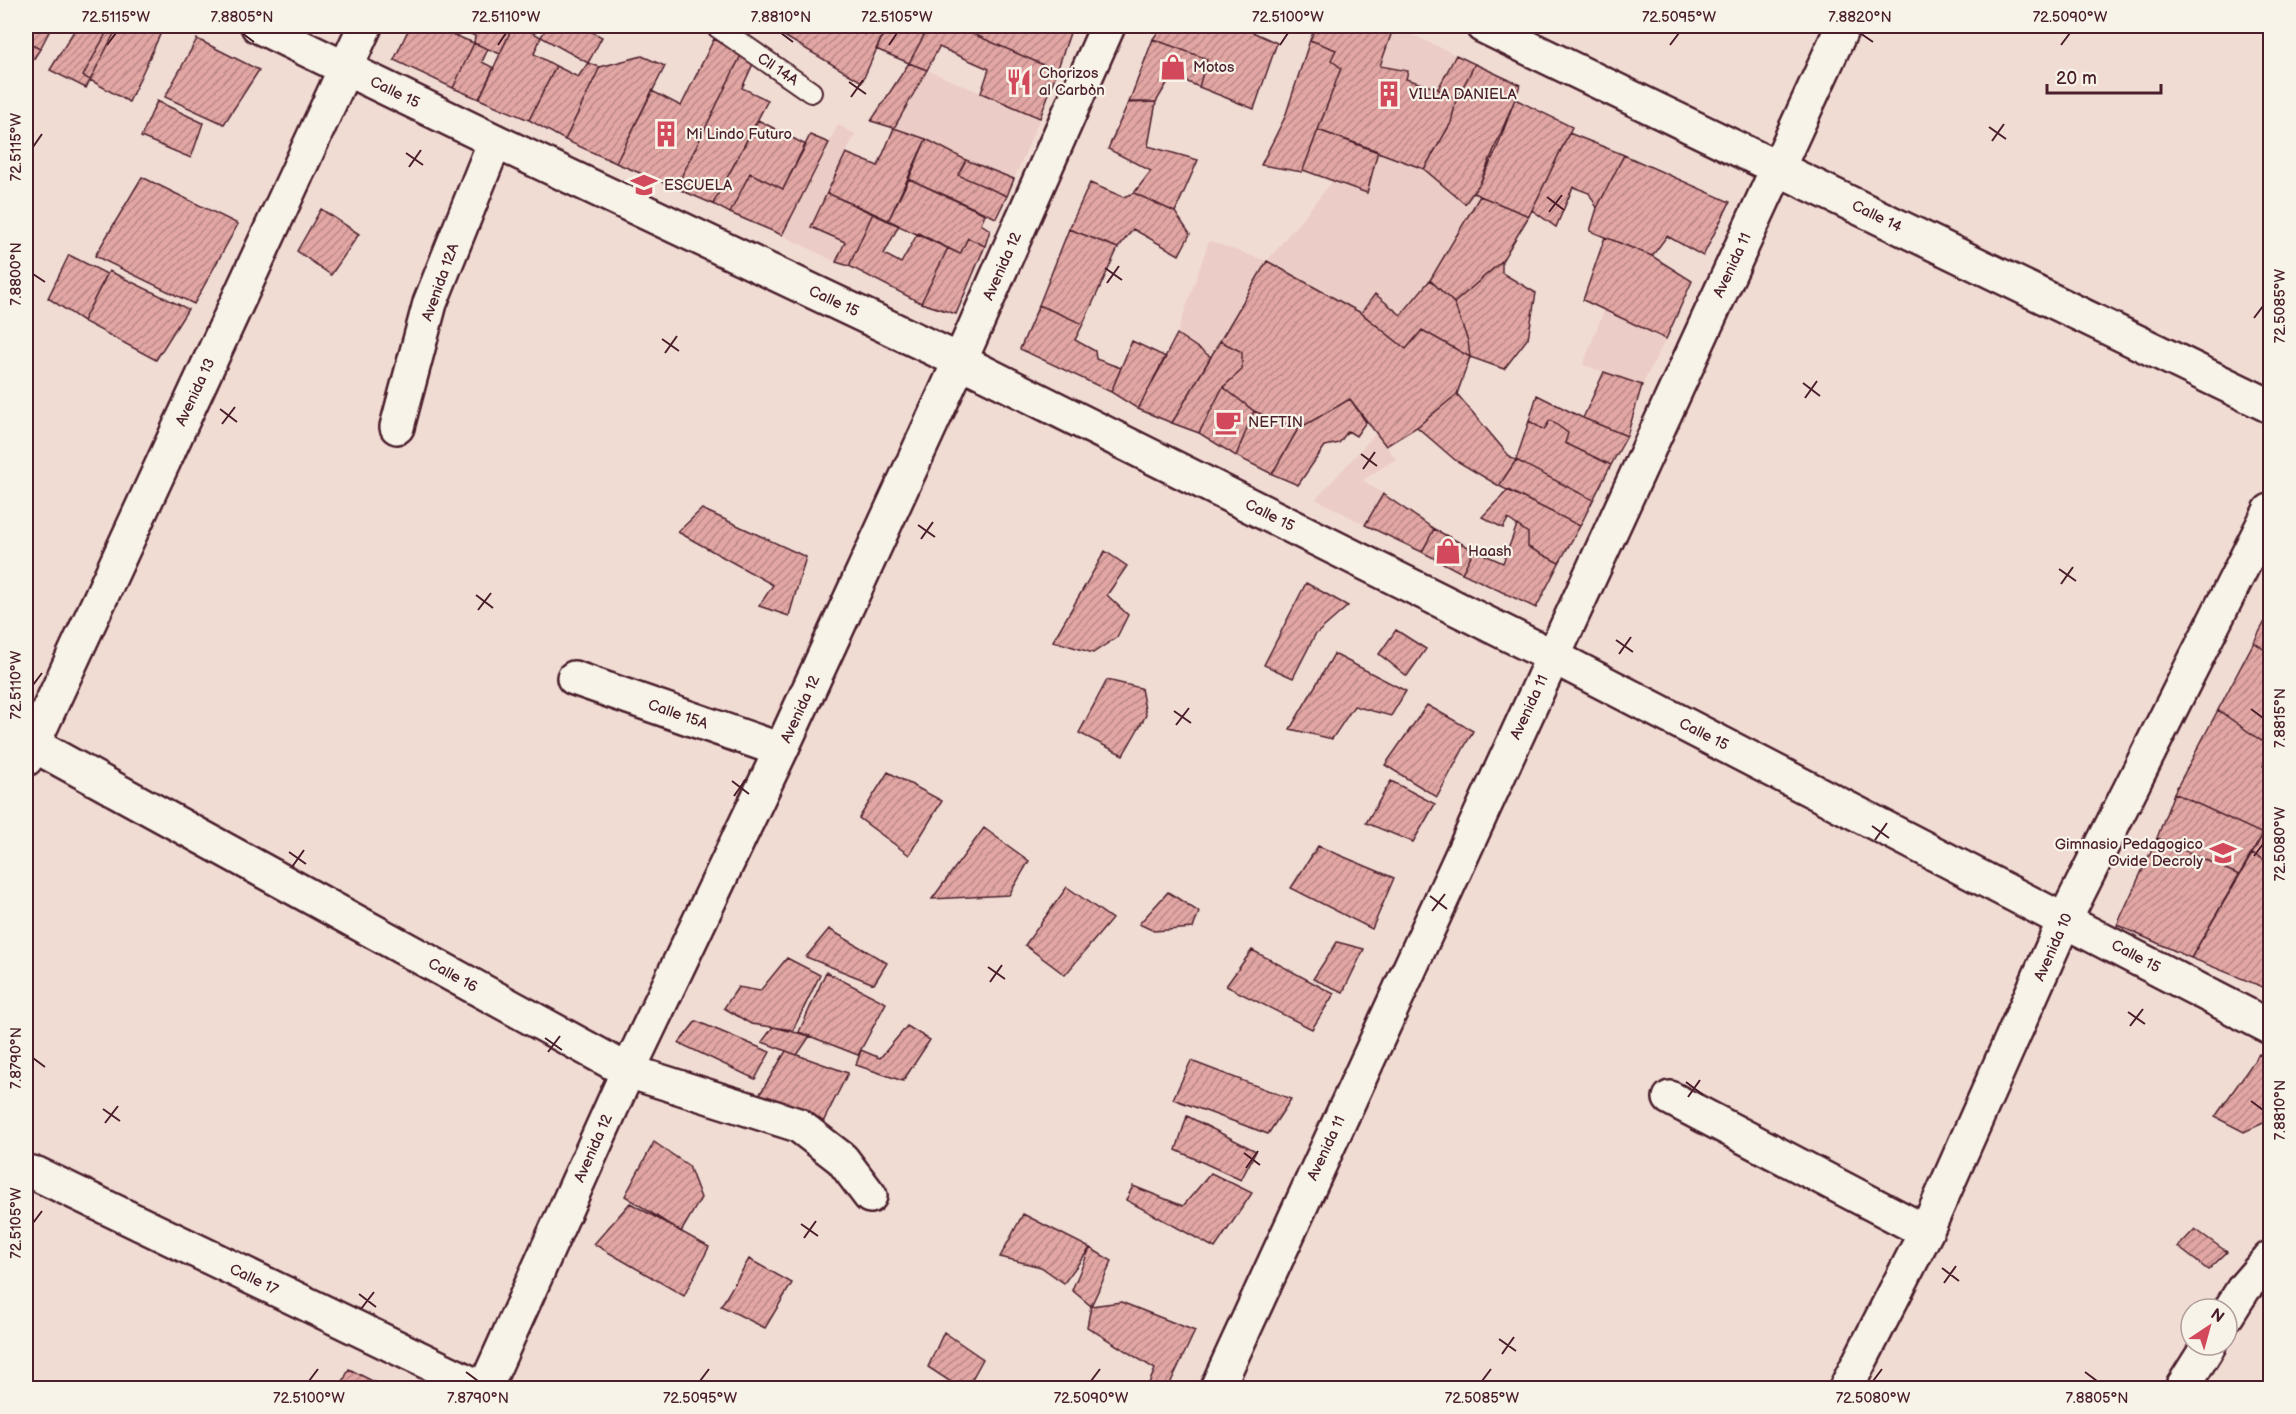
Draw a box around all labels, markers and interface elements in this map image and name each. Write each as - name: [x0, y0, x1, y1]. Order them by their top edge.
- text: 72.5115°W: [82, 8, 150, 27]
- text: 7.8805°N: [210, 8, 274, 27]
- text: 72.5110°W: [472, 8, 541, 27]
- text: 7.8810°N: [751, 8, 811, 27]
- text: 72.5105°W: [861, 8, 933, 27]
- text: 72.5100°W: [1252, 8, 1324, 27]
- text: 72.5095°W: [1642, 8, 1716, 27]
- text: 7.8820°N: [1828, 8, 1892, 27]
- text: 72.5090°W: [2033, 8, 2108, 27]
- street label: Cll 14A: [754, 49, 803, 90]
- shop icon: Motos: [1158, 52, 1188, 82]
- scale bar: [2047, 57, 2161, 95]
- place label: Motos: [1193, 58, 1235, 77]
- place label: Chorizos al Carbòn: [1039, 64, 1105, 100]
- restaurant icon: Chorizos al Carbòn: [1004, 67, 1034, 97]
- text: 20 m: [2056, 68, 2097, 89]
- street label: Calle 15: [367, 72, 423, 113]
- building icon: VILLA DANIELA: [1374, 79, 1404, 109]
- place label: VILLA DANIELA: [1409, 85, 1517, 104]
- text: 72.5115°W: [7, 113, 26, 181]
- building icon: Mi Lindo Futuro: [651, 119, 681, 149]
- place label: Mi Lindo Futuro: [686, 125, 792, 144]
- school or university icon: ESCUELA: [629, 170, 659, 200]
- place label: ESCUELA: [664, 176, 733, 195]
- street label: Calle 14: [1849, 196, 1905, 237]
- street label: Avenida 12: [979, 229, 1026, 303]
- street label: Avenida 11: [1709, 230, 1756, 301]
- street label: Avenida 12A: [418, 240, 464, 324]
- text: 7.8800°N: [7, 242, 26, 306]
- text: 72.5085°W: [2271, 269, 2290, 343]
- street label: Calle 15: [806, 282, 862, 321]
- street label: Avenida 13: [171, 355, 219, 429]
- cafe icon: NEFTIN: [1213, 407, 1243, 437]
- place label: NEFTIN: [1248, 413, 1303, 432]
- street label: Calle 15: [1242, 495, 1298, 536]
- shop icon: Haash: [1433, 536, 1463, 566]
- place label: Haash: [1468, 542, 1512, 561]
- text: 72.5110°W: [7, 650, 26, 719]
- street label: Avenida 12: [777, 672, 824, 746]
- street label: Avenida 11: [1506, 672, 1553, 743]
- text: 7.8815°N: [2271, 688, 2290, 748]
- street label: Calle 15A: [645, 695, 711, 734]
- street label: Calle 15: [1676, 714, 1732, 755]
- text: 72.5080°W: [2271, 806, 2290, 881]
- place label: Gimnasio Pedagogico Ovide Decroly: [2055, 835, 2203, 871]
- school or university icon: Gimnasio Pedagogico Ovide Decroly: [2208, 838, 2238, 868]
- street label: Avenida 10: [2030, 910, 2077, 984]
- street label: Calle 15: [2108, 936, 2164, 977]
- street label: Calle 16: [425, 954, 481, 997]
- text: 7.8790°N: [7, 1027, 26, 1089]
- text: 7.8810°N: [2271, 1080, 2290, 1140]
- street label: Avenida 12: [570, 1111, 617, 1185]
- street label: Avenida 11: [1303, 1113, 1350, 1184]
- text: 72.5105°W: [7, 1187, 26, 1259]
- street label: Calle 17: [226, 1260, 282, 1300]
- north arrow: [2179, 1297, 2239, 1357]
- text: N: [2206, 1305, 2227, 1327]
- text: 72.5100°W: [273, 1389, 345, 1408]
- text: 7.8790°N: [447, 1389, 509, 1408]
- text: 72.5095°W: [663, 1389, 737, 1408]
- text: 72.5090°W: [1054, 1389, 1129, 1408]
- text: 72.5085°W: [1445, 1389, 1519, 1408]
- text: 72.5080°W: [1836, 1389, 1911, 1408]
- text: 7.8805°N: [2065, 1389, 2129, 1408]

